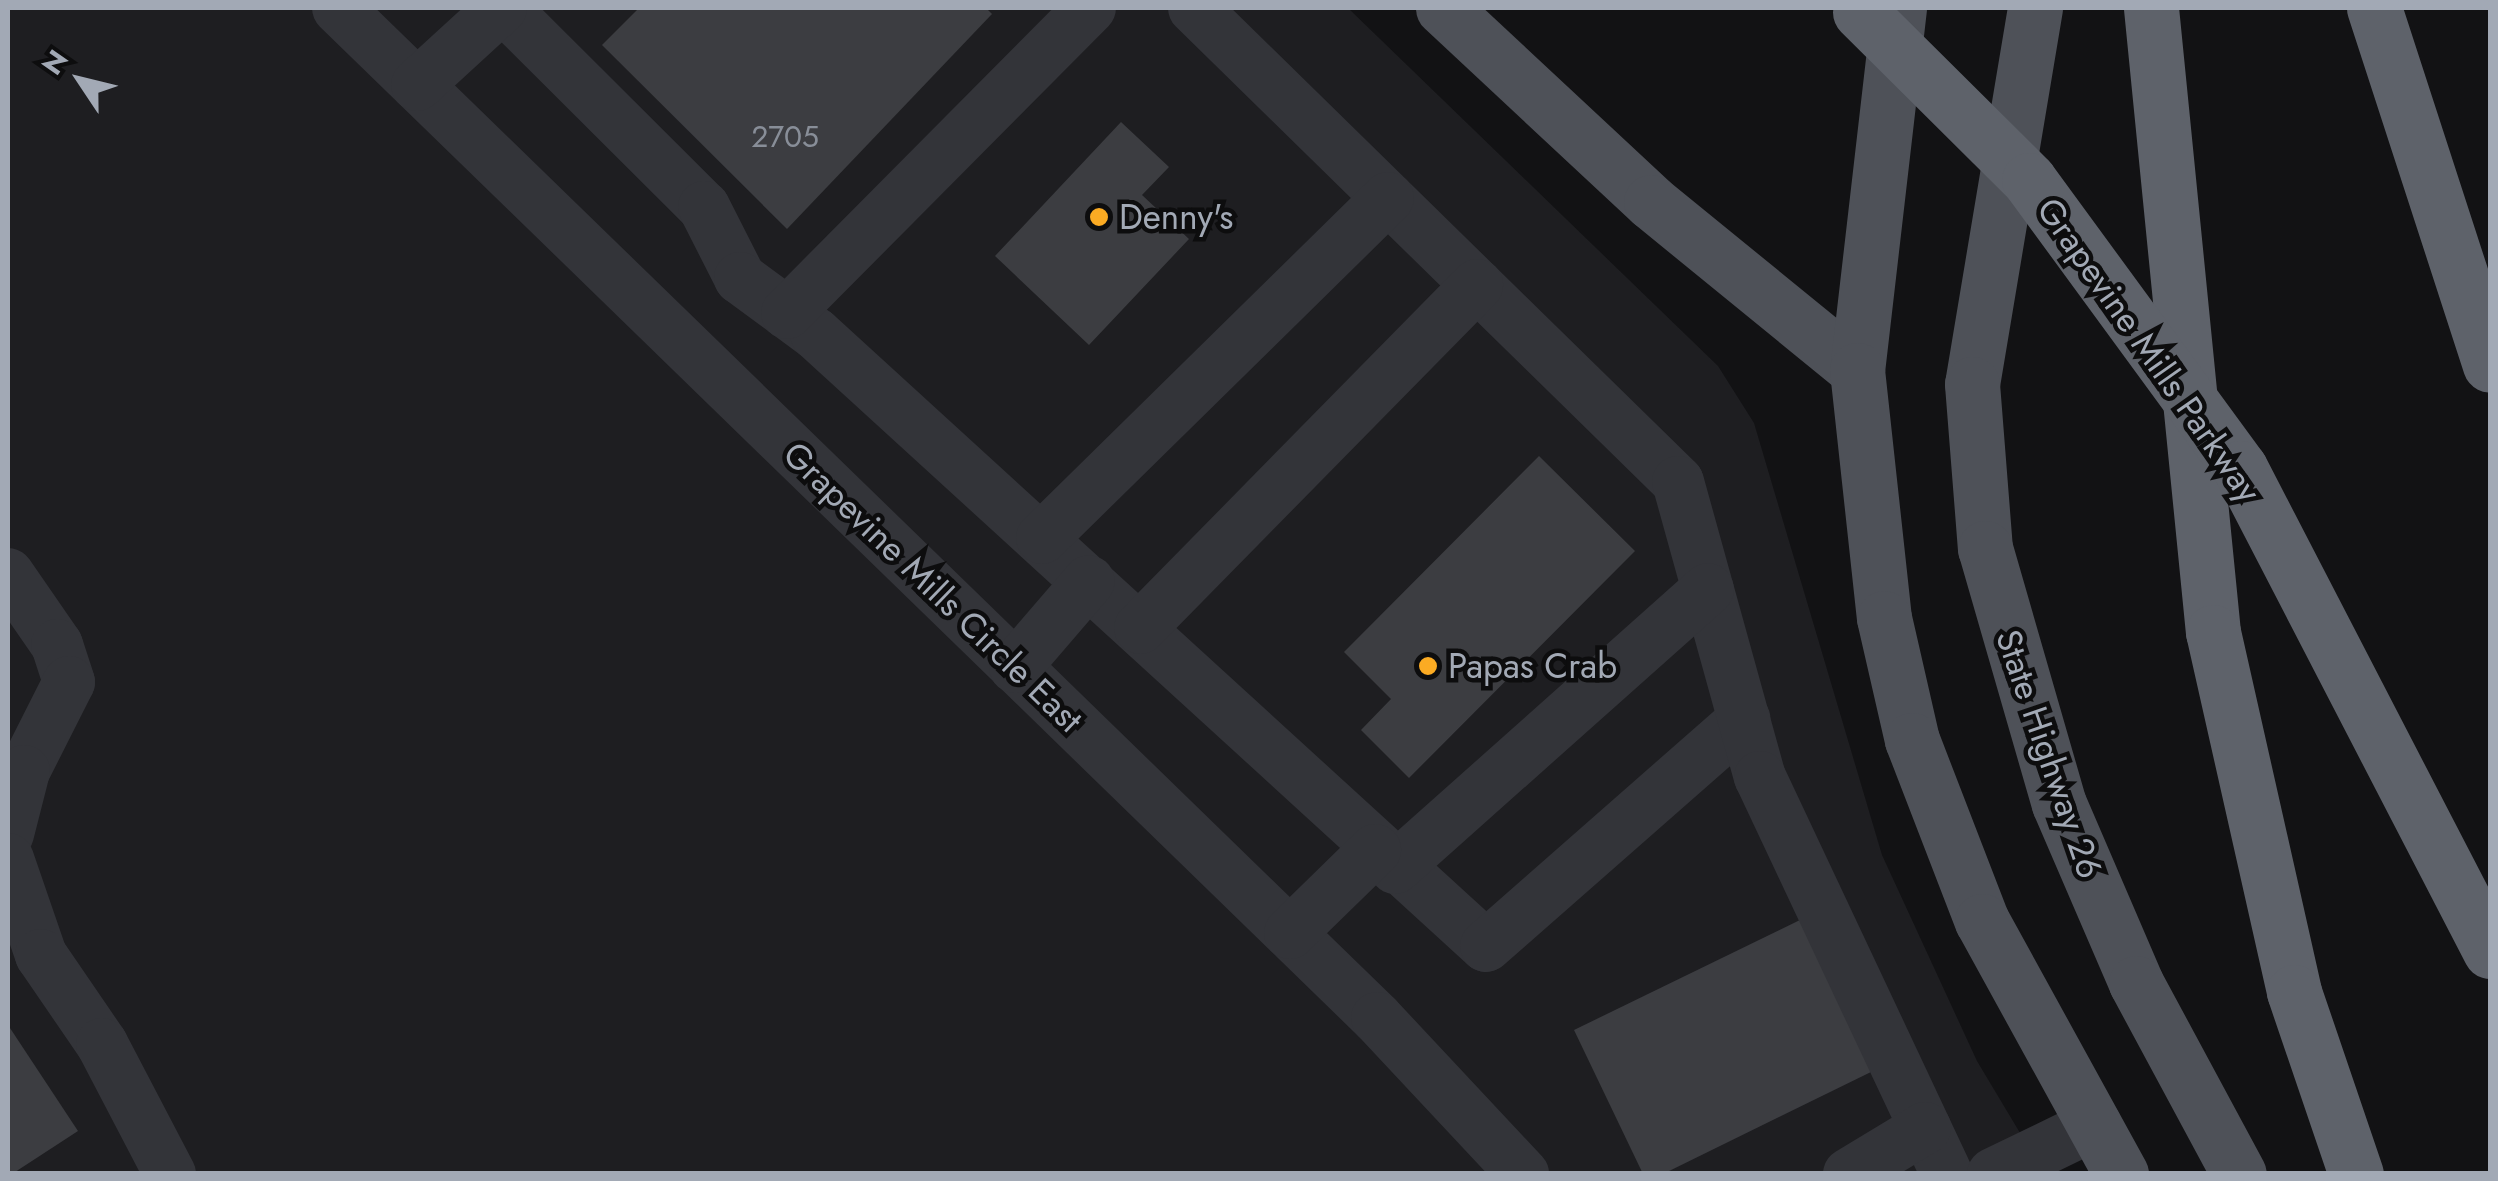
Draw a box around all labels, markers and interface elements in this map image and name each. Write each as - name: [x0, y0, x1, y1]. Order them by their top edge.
- north arrow: [30, 30, 130, 130]
- text: N: [32, 42, 78, 83]
- house number: 2705: [751, 119, 819, 155]
- street label: Grapevine Mills Parkway: [2028, 190, 2270, 510]
- place label: Denny's: [1119, 196, 1233, 238]
- marker: Denny's: [1088, 206, 1110, 228]
- street label: Grapevine Mills Circle East: [775, 433, 1091, 741]
- street label: State Highway 26: [1987, 624, 2111, 884]
- place label: Papas Crab: [1448, 645, 1617, 687]
- marker: Papas Crab: [1417, 655, 1439, 677]

